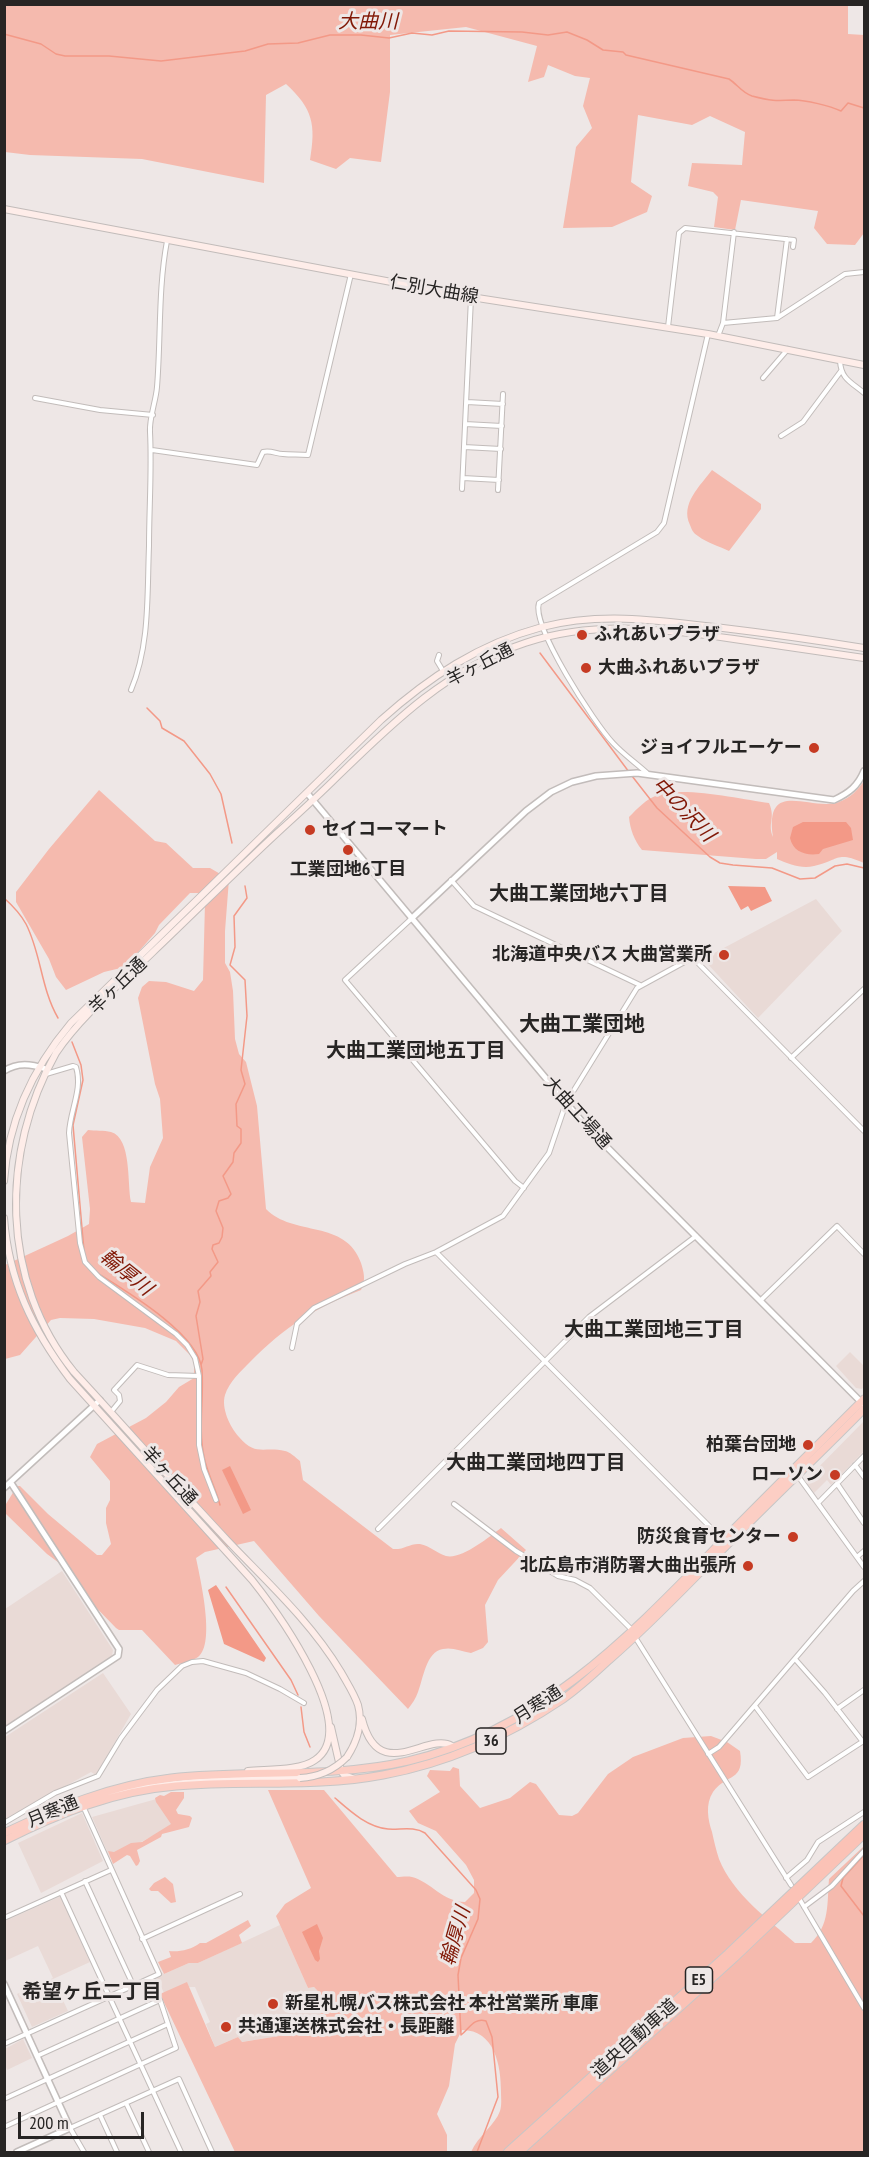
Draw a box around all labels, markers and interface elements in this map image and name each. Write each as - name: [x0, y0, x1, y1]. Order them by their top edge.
- water label: 大曲川: [338, 10, 398, 34]
- street label: 仁別大曲線: [388, 272, 480, 308]
- place label: ふれあいプラザ: [594, 624, 720, 646]
- marker: ふれあいプラザ: [575, 628, 589, 642]
- street label: 羊ヶ丘通: [443, 639, 517, 691]
- place label: 大曲ふれあいプラザ: [598, 657, 760, 679]
- marker: 大曲ふれあいプラザ: [579, 661, 593, 675]
- place label: ジョイフルエーケー: [640, 737, 802, 759]
- marker: ジョイフルエーケー: [807, 741, 821, 755]
- water label: 中の沢川: [647, 773, 719, 847]
- place label: セイコーマート: [322, 819, 448, 841]
- marker: セイコーマート: [303, 823, 317, 837]
- marker: 工業団地6丁目: [341, 843, 355, 857]
- place label: 工業団地6丁目: [290, 859, 406, 881]
- district label: 大曲工業団地六丁目: [489, 882, 669, 906]
- place label: 北海道中央バス 大曲営業所: [492, 944, 712, 966]
- marker: 北海道中央バス 大曲営業所: [717, 948, 731, 962]
- street label: 羊ヶ丘通: [85, 953, 151, 1019]
- district label: 大曲工業団地: [519, 1012, 645, 1038]
- district label: 大曲工業団地五丁目: [326, 1039, 506, 1063]
- street label: 大曲工場通: [539, 1072, 615, 1154]
- water label: 輪厚川: [95, 1245, 157, 1301]
- district label: 大曲工業団地三丁目: [564, 1318, 744, 1342]
- place label: 柏葉台団地: [706, 1434, 796, 1456]
- marker: 柏葉台団地: [801, 1438, 815, 1452]
- street label: 羊ヶ丘通: [137, 1442, 201, 1510]
- district label: 大曲工業団地四丁目: [446, 1451, 626, 1475]
- place label: ローソン: [751, 1464, 823, 1486]
- marker: ローソン: [828, 1468, 842, 1482]
- place label: 防災食育センター: [637, 1526, 781, 1548]
- marker: 防災食育センター: [786, 1530, 800, 1544]
- place label: 北広島市消防署大曲出張所: [520, 1555, 736, 1577]
- marker: 北広島市消防署大曲出張所: [741, 1559, 755, 1573]
- street label: 月寒通: [509, 1681, 567, 1729]
- road number: 36: [476, 1728, 506, 1754]
- street label: 月寒通: [24, 1792, 82, 1832]
- water label: 輪厚川: [436, 1904, 476, 1968]
- road number: E5: [686, 1967, 712, 1993]
- district label: 希望ヶ丘二丁目: [22, 1980, 162, 2004]
- place label: 新星札幌バス株式会社 本社営業所 車庫: [285, 1993, 598, 2015]
- street label: 道央自動車道: [588, 1995, 682, 2083]
- marker: 新星札幌バス株式会社 本社営業所 車庫: [266, 1997, 280, 2011]
- place label: 共通運送株式会社・長距離: [238, 2016, 454, 2038]
- marker: 共通運送株式会社・長距離: [219, 2020, 233, 2034]
- scale bar: [21, 2100, 147, 2138]
- text: 200 m: [29, 2111, 69, 2134]

